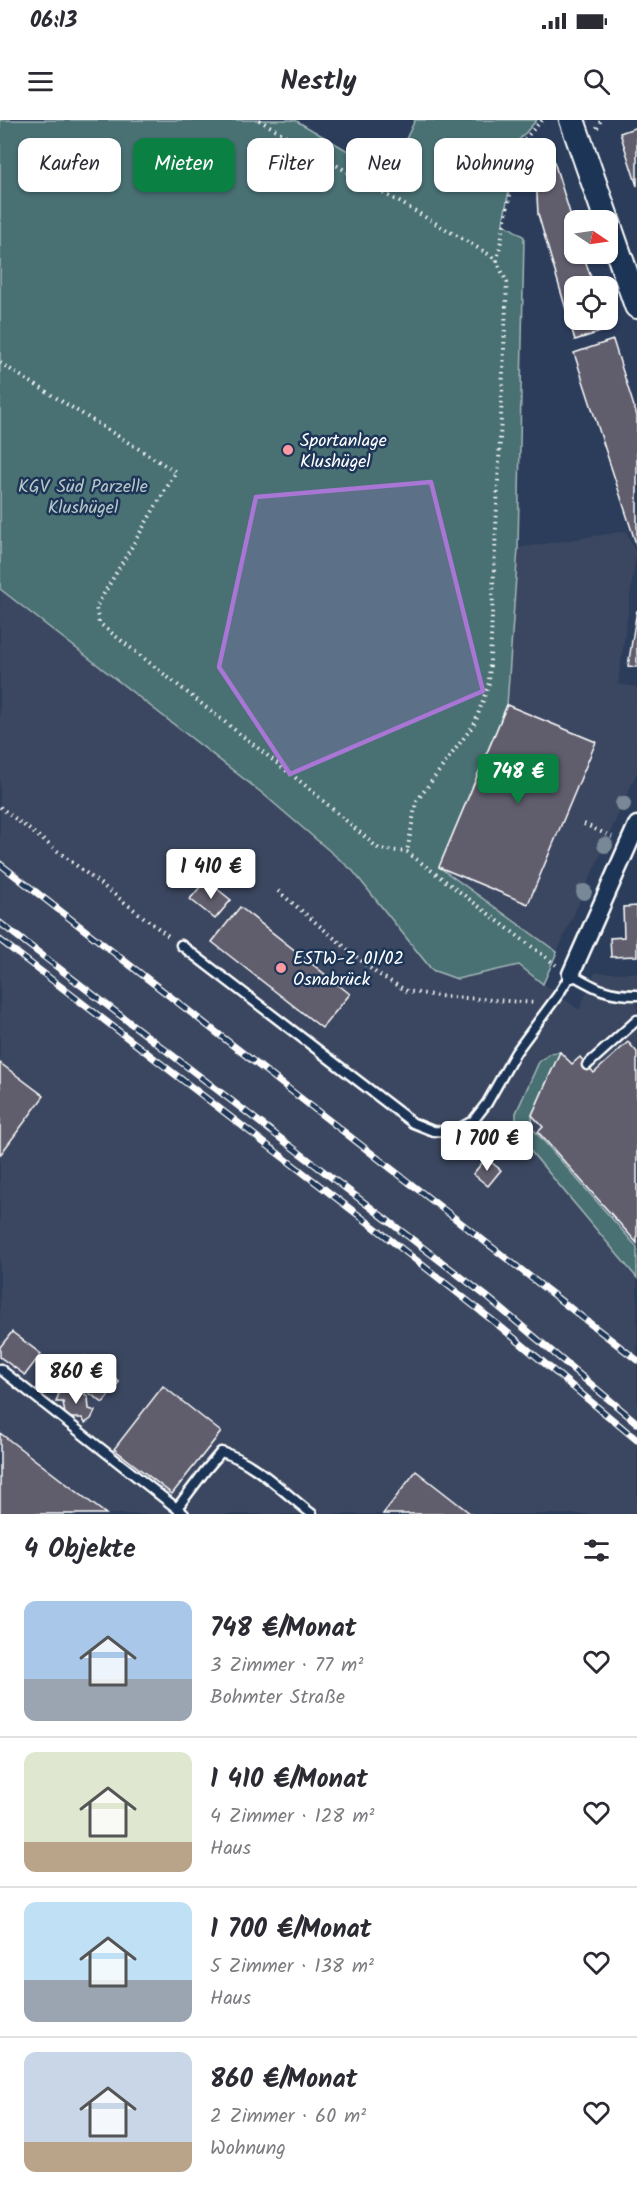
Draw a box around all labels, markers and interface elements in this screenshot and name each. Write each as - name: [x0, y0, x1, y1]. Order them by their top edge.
- text: 06:13: [30, 4, 77, 39]
- text: Nestly: [280, 60, 357, 103]
- icon: menu: [24, 65, 57, 98]
- icon: search: [580, 65, 613, 98]
- chip: Kaufen: [18, 138, 121, 192]
- chip: Mieten: [133, 138, 235, 192]
- chip: Filter: [247, 138, 334, 192]
- chip: Neu: [346, 138, 422, 192]
- chip: Wohnung: [434, 138, 556, 192]
- north arrow: [564, 210, 618, 264]
- map controls: [564, 210, 618, 330]
- button: locate: [564, 276, 618, 330]
- place label: Sportanlage Klushügel: [300, 427, 387, 477]
- marker: Sportanlage Klushügel: [281, 443, 295, 457]
- park label: KGV Süd Parzelle Klushügel: [18, 473, 148, 523]
- pin: 748 €: [476, 754, 560, 805]
- text: 748 €: [492, 757, 544, 789]
- pin: 1 410 €: [156, 849, 266, 900]
- text: 1 410 €: [180, 852, 242, 884]
- place label: ESTW-Z 01/02 Osnabrück: [293, 945, 404, 995]
- marker: ESTW-Z 01/02 Osnabrück: [274, 961, 288, 975]
- pin: 1 700 €: [432, 1121, 542, 1172]
- text: 1 700 €: [455, 1124, 519, 1156]
- pin: 860 €: [34, 1354, 118, 1405]
- text: 860 €: [49, 1357, 103, 1389]
- text: 4 Objekte: [24, 1529, 136, 1571]
- icon: filters: [580, 1534, 613, 1567]
- text: 748 €/Monat: [210, 1608, 357, 1650]
- icon: home: [72, 1625, 144, 1697]
- icon: heart: [580, 1645, 613, 1678]
- text: 3 Zimmer · 77 m²: [210, 1650, 363, 1682]
- text: Bohmter Straße: [210, 1682, 345, 1714]
- text: 1 410 €/Monat: [210, 1759, 368, 1801]
- icon: home: [72, 1776, 144, 1848]
- icon: heart: [580, 1796, 613, 1829]
- text: 4 Zimmer · 128 m²: [210, 1801, 374, 1833]
- text: Haus: [210, 1833, 251, 1865]
- text: 1 700 €/Monat: [210, 1909, 372, 1951]
- icon: home: [72, 1926, 144, 1998]
- icon: heart: [580, 1946, 613, 1979]
- text: 5 Zimmer · 138 m²: [210, 1951, 374, 1983]
- text: Haus: [210, 1983, 251, 2015]
- text: 860 €/Monat: [210, 2059, 358, 2101]
- icon: home: [72, 2076, 144, 2148]
- icon: heart: [580, 2096, 613, 2129]
- text: 2 Zimmer · 60 m²: [210, 2101, 366, 2133]
- text: Wohnung: [210, 2133, 286, 2165]

